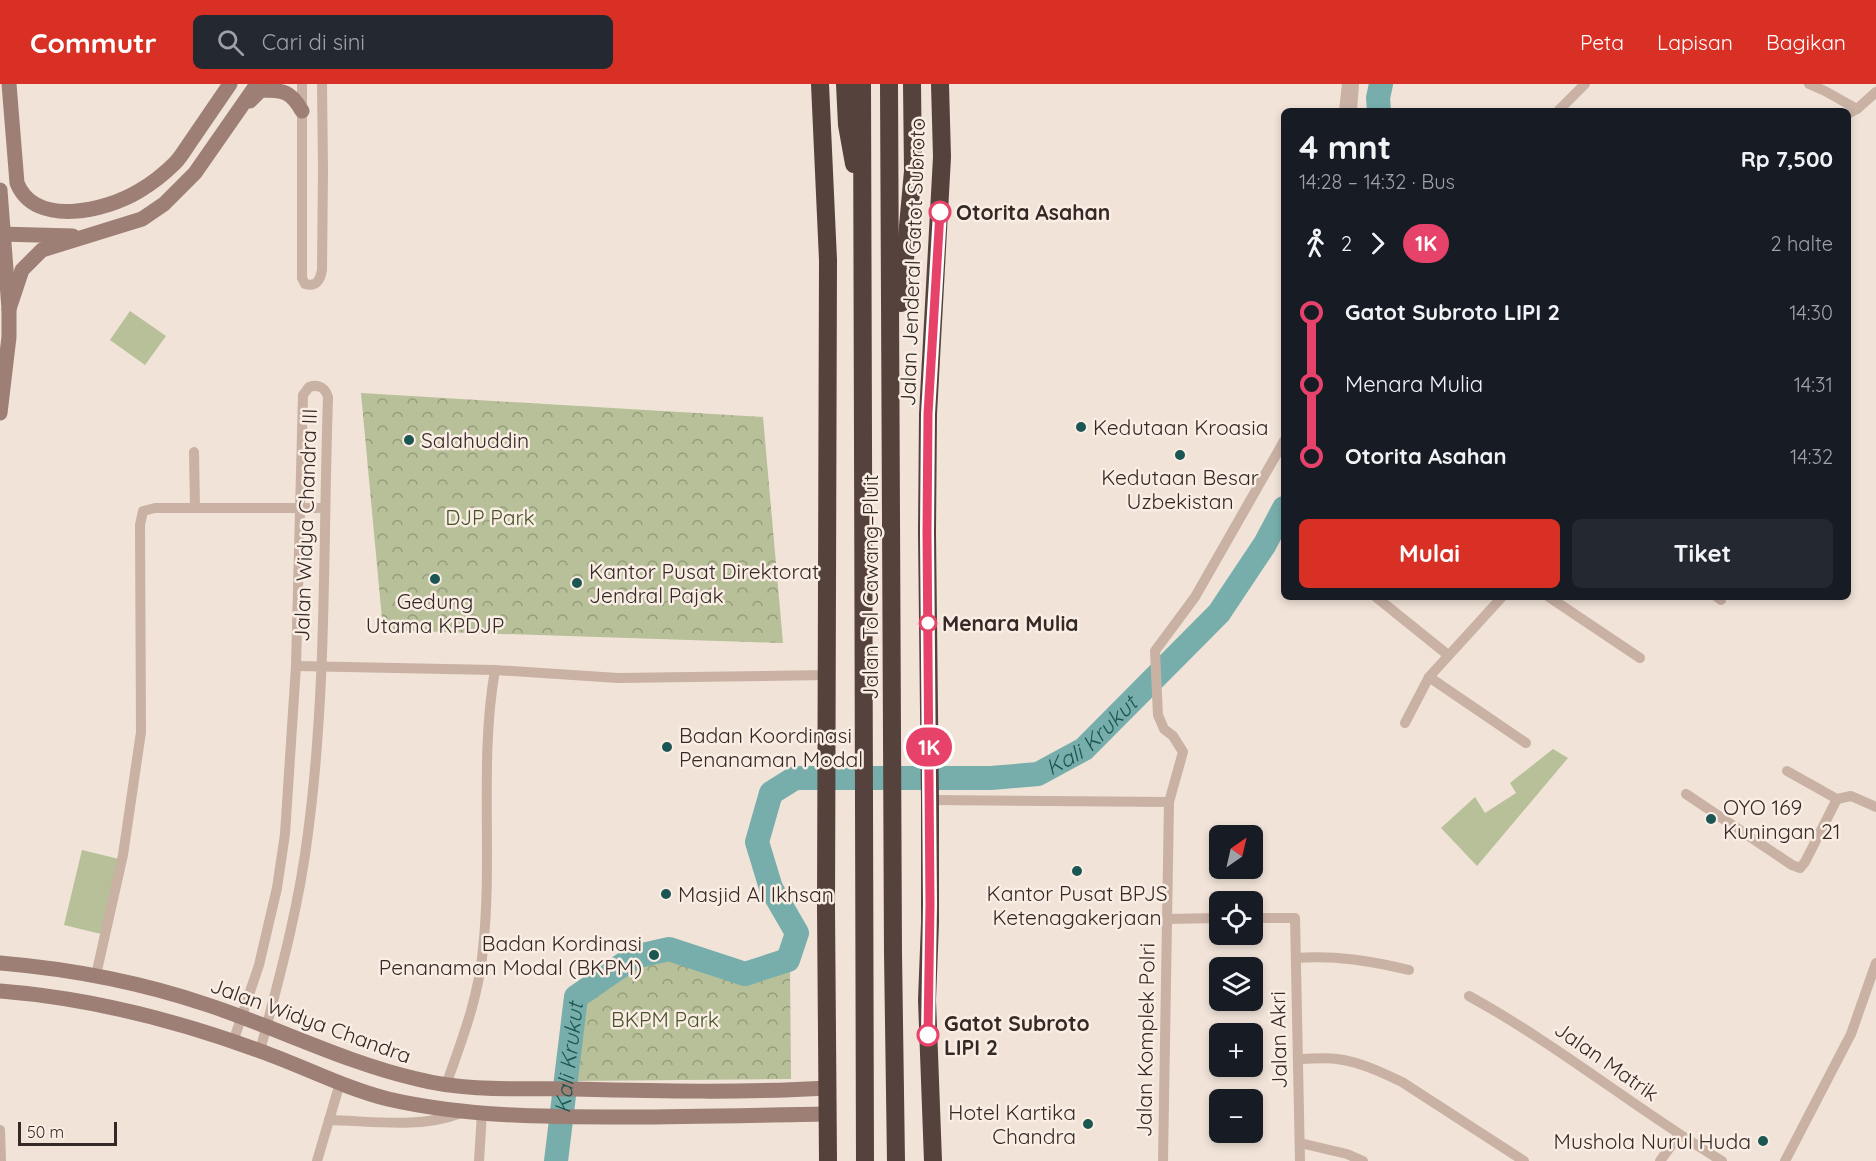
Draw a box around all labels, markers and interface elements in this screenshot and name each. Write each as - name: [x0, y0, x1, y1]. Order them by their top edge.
- search box: [193, 15, 613, 69]
- text: Commutr: [30, 25, 157, 60]
- icon: search: [214, 26, 247, 59]
- text: Cari di sini: [262, 28, 365, 56]
- text: Peta: [1580, 29, 1624, 55]
- text: Lapisan: [1657, 29, 1733, 55]
- text: Bagikan: [1766, 29, 1846, 55]
- street label: Jalan Jenderal Gatot Subroto: [894, 117, 930, 407]
- text: 4 mnt: [1299, 126, 1391, 167]
- text: Rp 7,500: [1741, 145, 1833, 173]
- text: 14:28 – 14:32 · Bus: [1299, 169, 1455, 194]
- place label: Otorita Asahan: [956, 199, 1110, 225]
- marker: Otorita Asahan: [929, 201, 951, 223]
- icon: walk: [1299, 227, 1332, 260]
- icon: forward: [1361, 227, 1394, 260]
- text: 1K: [1415, 230, 1437, 256]
- text: 2: [1341, 231, 1352, 256]
- text: 2 halte: [1770, 231, 1833, 256]
- text: Gatot Subroto LIPI 2: [1345, 298, 1560, 326]
- text: 14:30: [1789, 300, 1833, 325]
- text: Menara Mulia: [1345, 370, 1483, 398]
- text: 14:31: [1794, 372, 1833, 397]
- street label: Jalan Widya Chandra III: [288, 408, 322, 642]
- place label: Kedutaan Kroasia: [1093, 414, 1268, 440]
- marker: Kedutaan Kroasia: [1074, 420, 1088, 434]
- place label: Salahuddin: [421, 427, 529, 453]
- marker: Salahuddin: [402, 433, 416, 447]
- text: Otorita Asahan: [1345, 442, 1507, 470]
- text: 14:32: [1790, 444, 1833, 469]
- marker: Kedutaan Besar Uzbekistan: [1173, 448, 1187, 462]
- place label: Kedutaan Besar Uzbekistan: [1101, 464, 1259, 514]
- street label: Jalan Tol Cawang–Pluit: [857, 474, 883, 700]
- park label: DJP Park: [445, 504, 535, 530]
- button: Mulai: [1299, 519, 1560, 588]
- button: Tiket: [1572, 519, 1833, 588]
- place label: Kantor Pusat Direktorat Jendral Pajak: [589, 558, 819, 608]
- marker: Gedung Utama KPDJP: [428, 572, 442, 586]
- marker: Kantor Pusat Direktorat Jendral Pajak: [570, 576, 584, 590]
- place label: Gedung Utama KPDJP: [366, 588, 504, 638]
- place label: Menara Mulia: [942, 610, 1079, 636]
- marker: Menara Mulia: [919, 614, 937, 632]
- water label: Kali Krukut: [1041, 688, 1145, 781]
- place label: Badan Koordinasi Penanaman Modal: [679, 722, 863, 772]
- line badge: 1K: [902, 728, 956, 766]
- text: 1K: [918, 734, 940, 760]
- marker: Badan Koordinasi Penanaman Modal: [660, 740, 674, 754]
- place label: OYO 169 Kuningan 21: [1723, 794, 1841, 844]
- marker: OYO 169 Kuningan 21: [1704, 812, 1718, 826]
- north arrow: [1209, 825, 1263, 879]
- map controls: [1209, 825, 1263, 1143]
- marker: Kantor Pusat BPJS Ketenagakerjaan: [1070, 864, 1084, 878]
- place label: Kantor Pusat BPJS Ketenagakerjaan: [987, 880, 1167, 930]
- place label: Masjid Al Ikhsan: [678, 881, 834, 907]
- marker: Masjid Al Ikhsan: [659, 887, 673, 901]
- button: locate: [1209, 891, 1263, 945]
- place label: Badan Kordinasi Penanaman Modal (BKPM): [379, 930, 642, 980]
- street label: Jalan Komplek Polri: [1130, 943, 1160, 1137]
- marker: Badan Kordinasi Penanaman Modal (BKPM): [647, 948, 661, 962]
- button: layers: [1209, 957, 1263, 1011]
- street label: Jalan Widya Chandra: [207, 972, 415, 1068]
- street label: Jalan Akri: [1264, 991, 1292, 1089]
- water label: Kali Krukut: [548, 998, 590, 1115]
- park label: BKPM Park: [611, 1006, 719, 1032]
- place label: Gatot Subroto LIPI 2: [944, 1010, 1090, 1060]
- street label: Jalan Matrik: [1550, 1016, 1664, 1106]
- button: +: [1209, 1023, 1263, 1077]
- marker: Gatot Subroto LIPI 2: [917, 1024, 939, 1046]
- button: −: [1209, 1089, 1263, 1143]
- place label: Hotel Kartika Chandra: [948, 1099, 1076, 1149]
- marker: Hotel Kartika Chandra: [1081, 1117, 1095, 1131]
- scale bar: [18, 1119, 117, 1146]
- text: 50 m: [27, 1122, 64, 1142]
- place label: Mushola Nurul Huda: [1554, 1128, 1751, 1154]
- marker: Mushola Nurul Huda: [1756, 1134, 1770, 1148]

